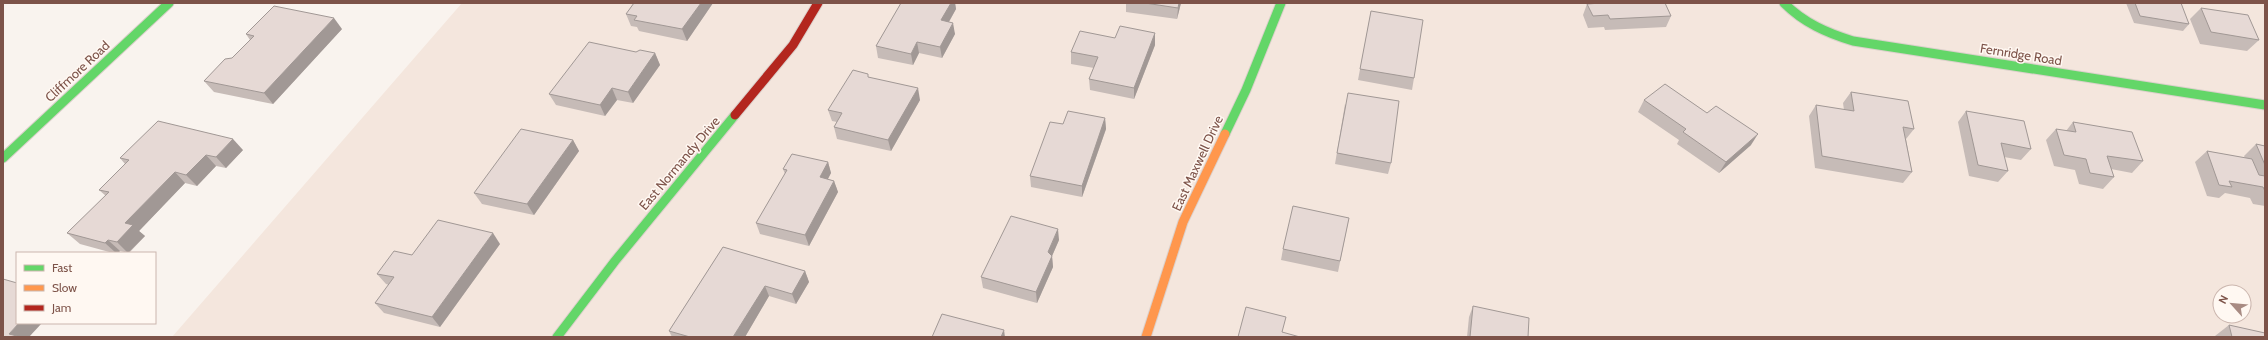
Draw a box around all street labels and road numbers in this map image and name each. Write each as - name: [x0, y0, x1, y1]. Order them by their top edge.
- street label: Cliffmore Road: [41, 37, 113, 105]
- street label: Fernridge Road: [1979, 40, 2063, 68]
- street label: East Normandy Drive: [635, 113, 723, 213]
- street label: East Maxwell Drive: [1168, 113, 1226, 213]

